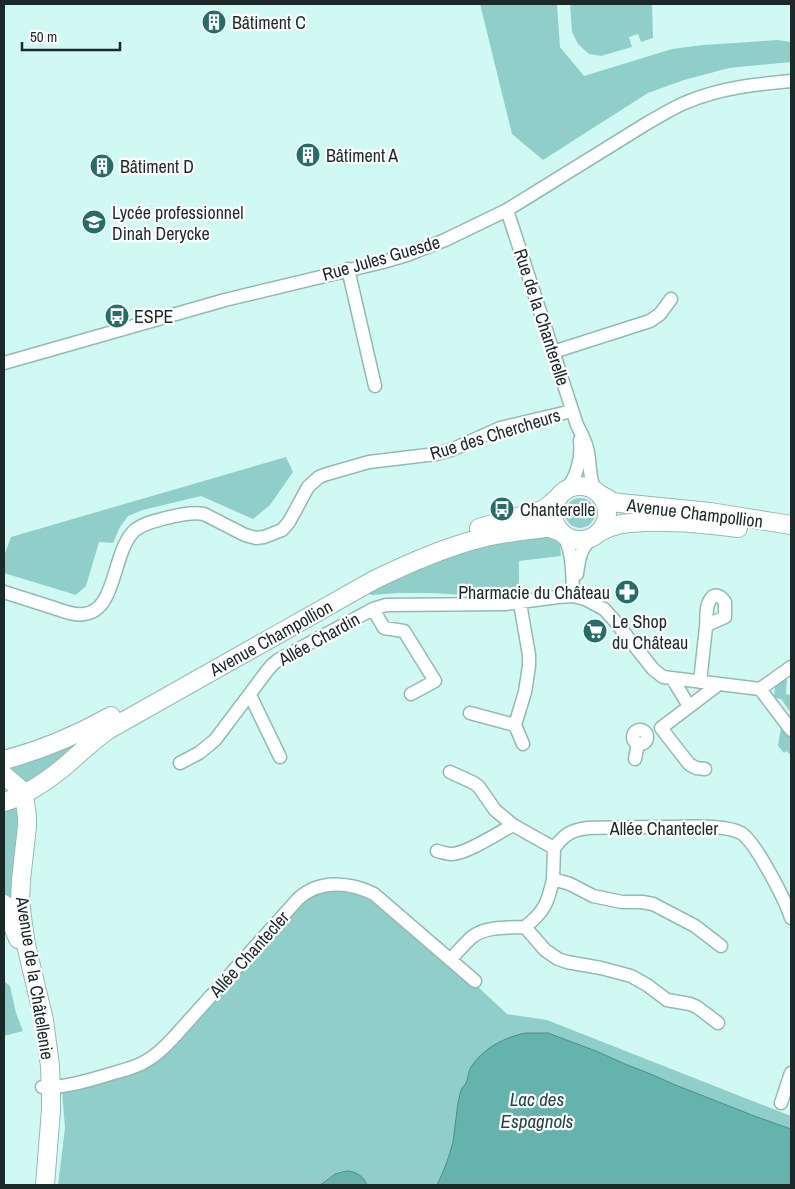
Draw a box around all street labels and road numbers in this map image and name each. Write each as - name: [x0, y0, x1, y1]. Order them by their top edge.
- street label: Rue Jules Guesde: [319, 229, 443, 287]
- street label: Rue de la Chanterelle: [508, 245, 576, 389]
- street label: Rue des Chercheurs: [427, 402, 563, 466]
- street label: Avenue Champollion: [625, 492, 764, 534]
- street label: Avenue Champollion: [204, 594, 337, 683]
- street label: Allée Chardin: [273, 606, 364, 672]
- street label: Allée Chantecler: [609, 816, 718, 841]
- street label: Avenue de la Châtellenie: [10, 894, 60, 1061]
- street label: Allée Chantecler: [203, 905, 295, 1003]

